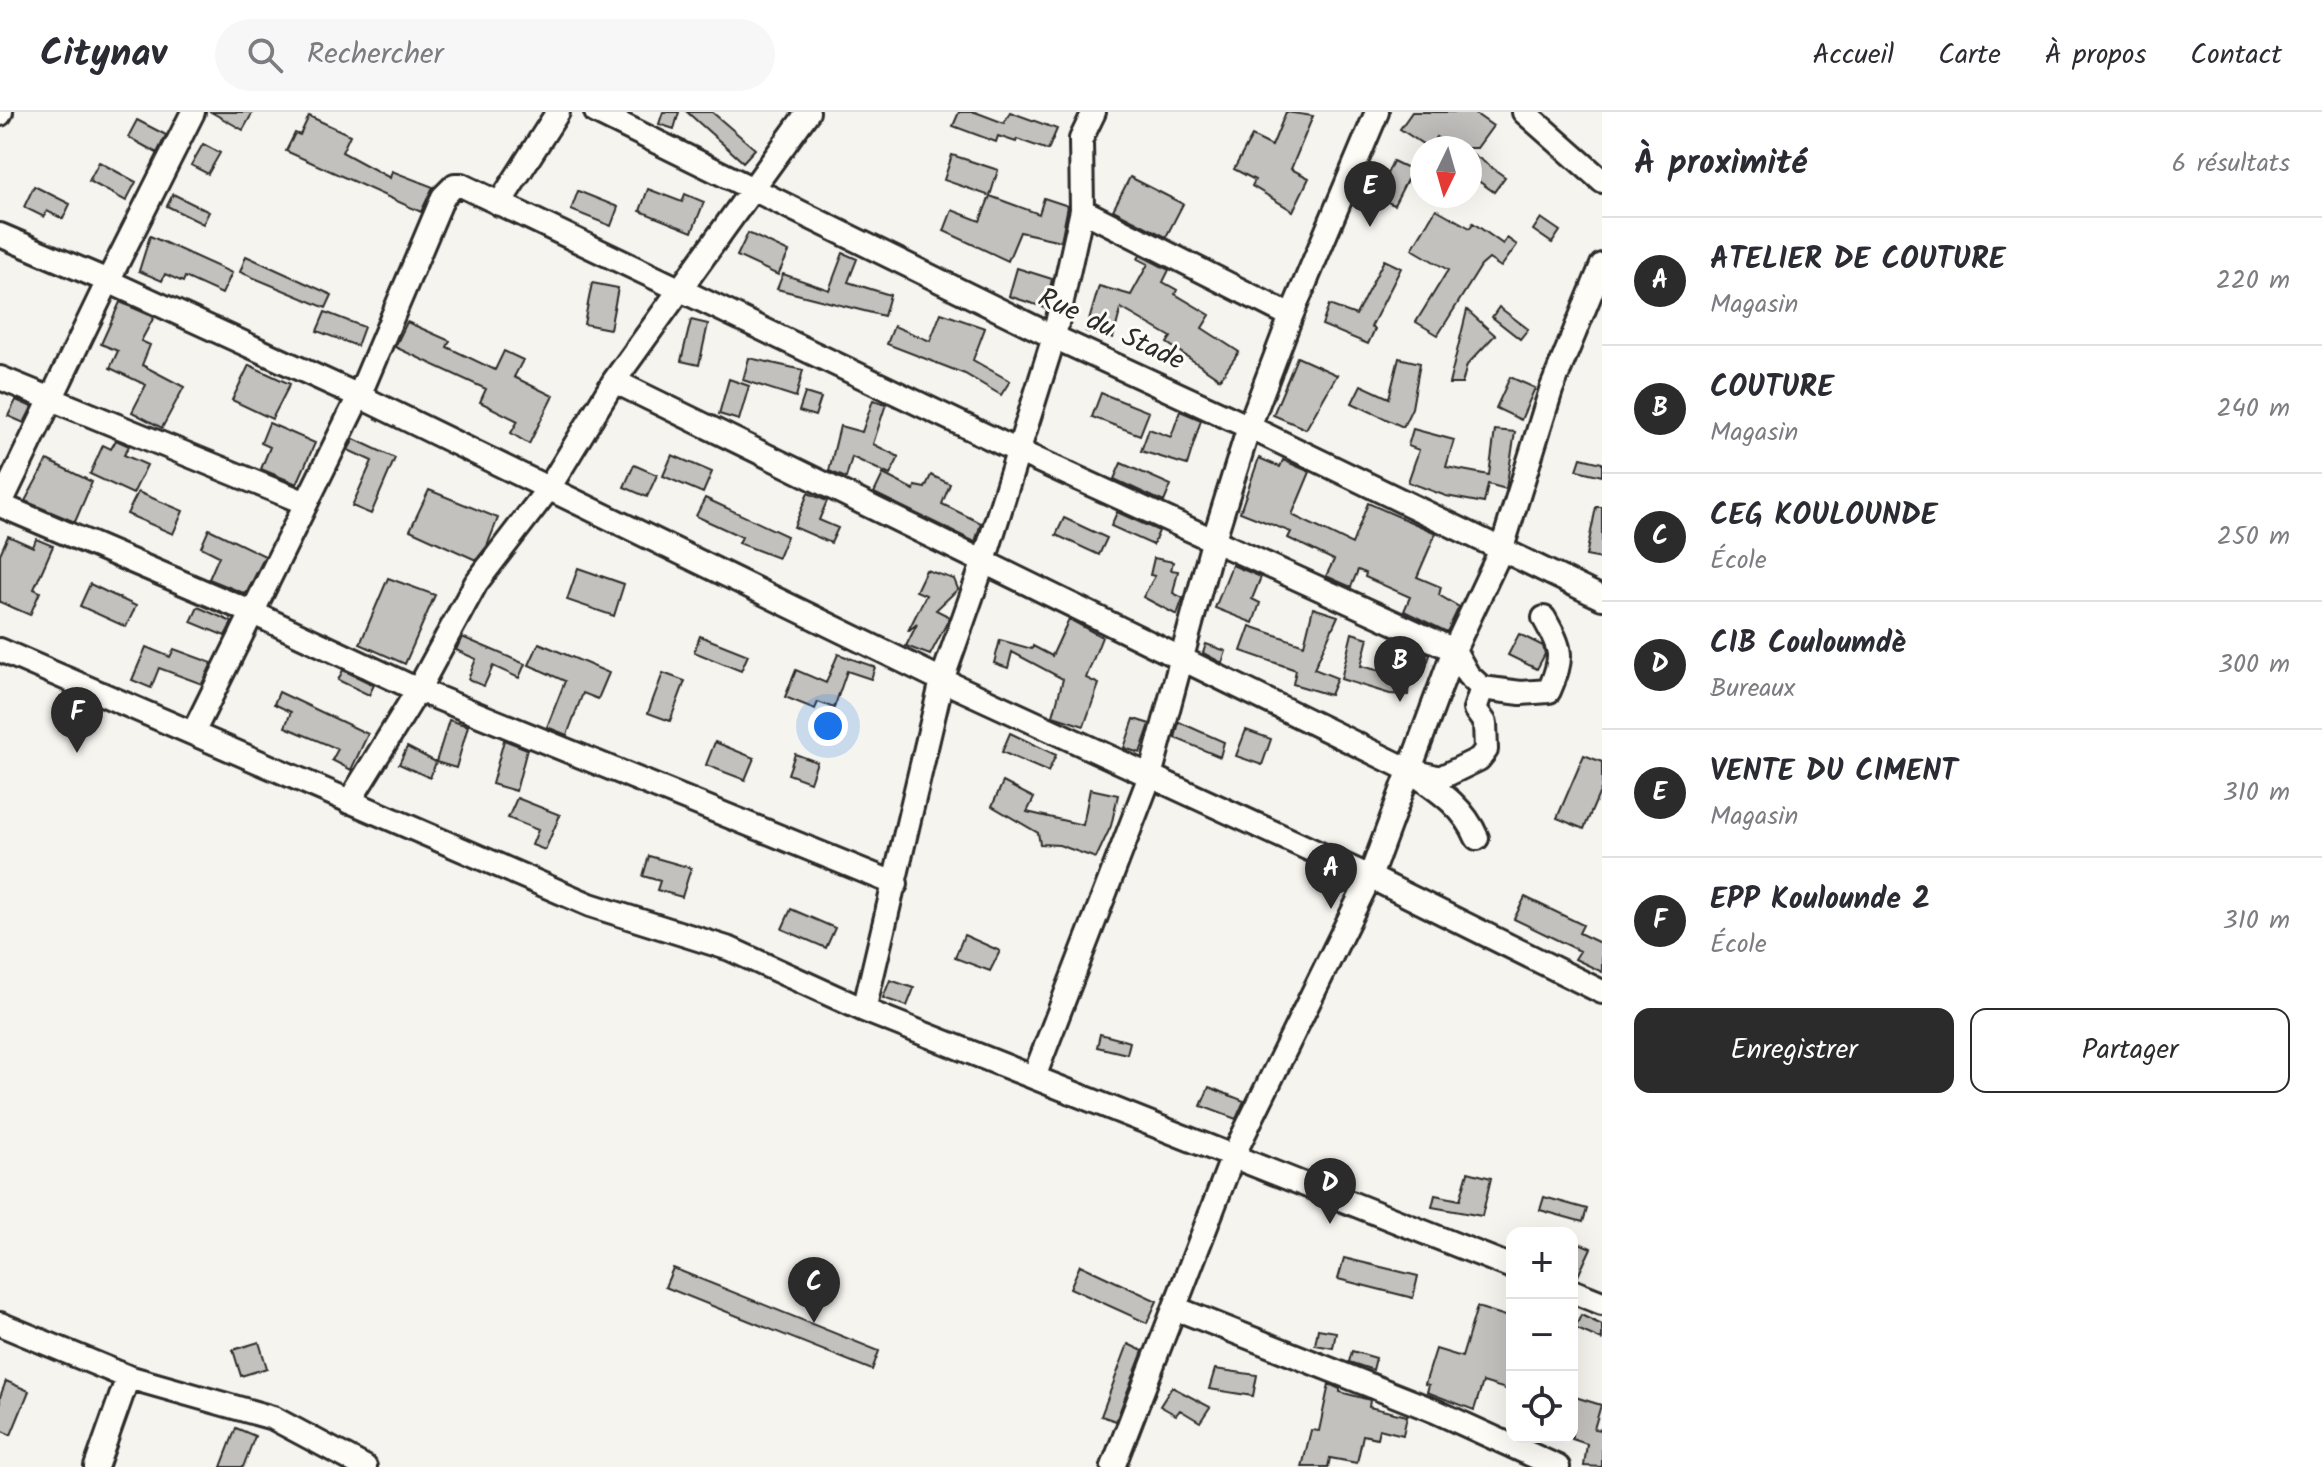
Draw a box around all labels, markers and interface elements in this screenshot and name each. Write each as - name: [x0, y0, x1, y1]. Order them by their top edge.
- search box: [215, 19, 775, 91]
- text: Citynav: [40, 25, 167, 85]
- text: Rechercher: [307, 31, 443, 79]
- icon: search: [243, 33, 287, 77]
- text: Accueil: [1813, 33, 1894, 78]
- text: Carte: [1938, 33, 2001, 78]
- text: À propos: [2045, 33, 2146, 78]
- text: Contact: [2190, 33, 2282, 78]
- north arrow: [1410, 136, 1482, 208]
- text: À proximité: [1634, 137, 1807, 191]
- text: 6 résultats: [2172, 143, 2290, 185]
- pin: E: [1344, 161, 1396, 227]
- text: ATELIER DE COUTURE: [1710, 236, 2005, 284]
- text: A: [1652, 260, 1668, 302]
- text: 220 m: [2216, 260, 2290, 302]
- street label: Rue du Stade: [1030, 276, 1192, 384]
- text: Magasin: [1710, 284, 1798, 326]
- text: COUTURE: [1710, 364, 1834, 412]
- text: B: [1652, 388, 1668, 430]
- text: 240 m: [2216, 388, 2290, 430]
- text: Magasin: [1710, 412, 1798, 454]
- text: CEG KOULOUNDE: [1710, 492, 1937, 540]
- text: C: [1652, 516, 1668, 558]
- text: 250 m: [2217, 516, 2290, 558]
- text: École: [1710, 540, 1767, 582]
- text: CIB Couloumdè: [1710, 620, 1905, 668]
- pin: B: [1374, 636, 1426, 702]
- text: D: [1651, 644, 1669, 686]
- text: 300 m: [2218, 644, 2290, 686]
- text: Bureaux: [1710, 668, 1795, 710]
- pin: F: [51, 687, 103, 753]
- your location: [808, 706, 848, 746]
- text: VENTE DU CIMENT: [1710, 748, 1957, 796]
- text: E: [1653, 772, 1667, 814]
- text: 310 m: [2223, 772, 2290, 814]
- text: Magasin: [1710, 796, 1798, 838]
- pin: A: [1305, 843, 1357, 909]
- text: EPP Koulounde 2: [1710, 876, 1930, 924]
- text: F: [1653, 900, 1667, 942]
- text: 310 m: [2223, 900, 2290, 942]
- text: École: [1710, 924, 1767, 966]
- button: Enregistrer: [1634, 1008, 1954, 1093]
- button: Partager: [1970, 1008, 2290, 1093]
- pin: D: [1304, 1158, 1356, 1224]
- map controls: [1506, 1227, 1578, 1443]
- button: +: [1506, 1227, 1578, 1299]
- pin: C: [788, 1257, 840, 1323]
- button: −: [1506, 1299, 1578, 1371]
- button: locate: [1506, 1371, 1578, 1443]

